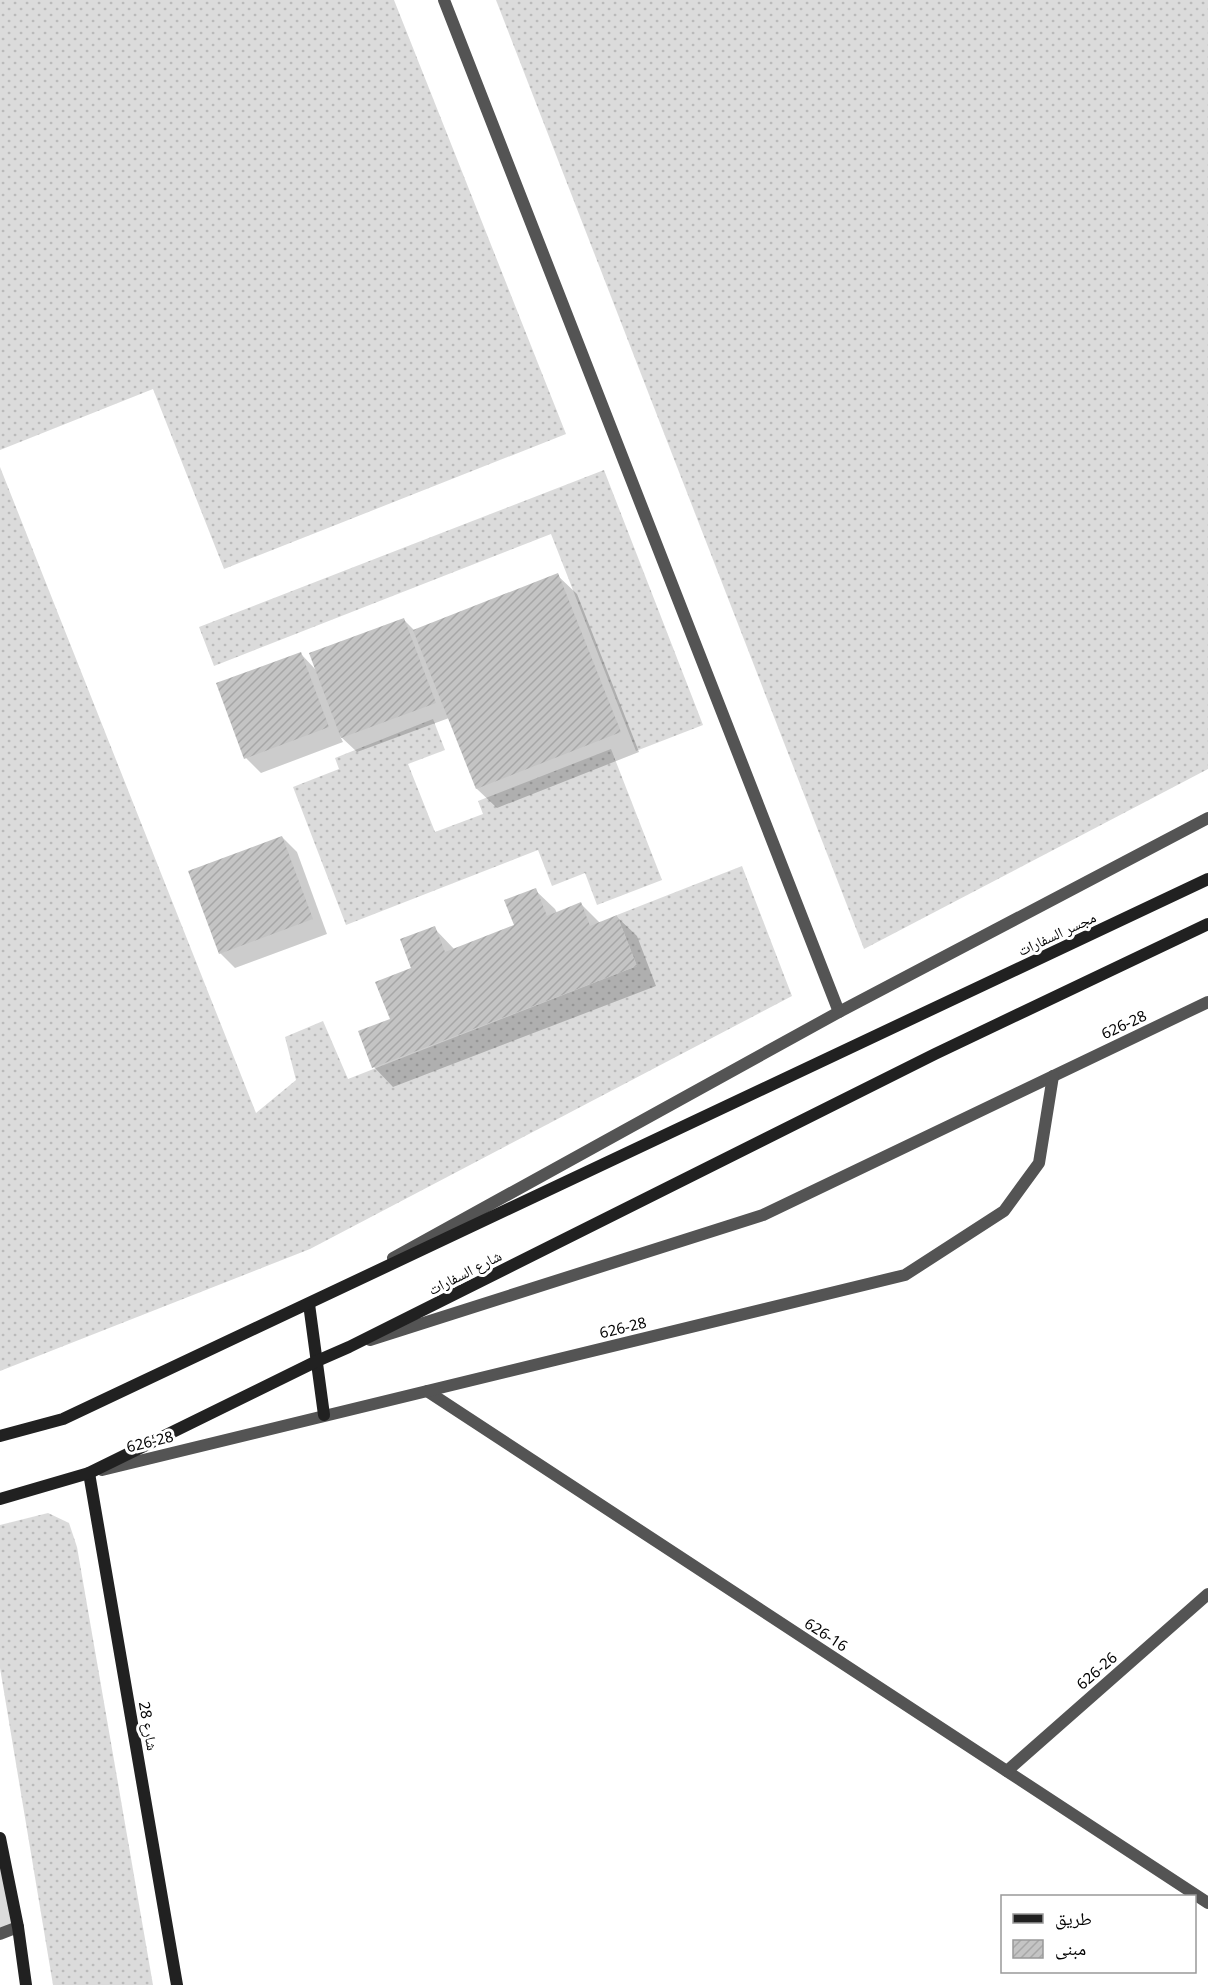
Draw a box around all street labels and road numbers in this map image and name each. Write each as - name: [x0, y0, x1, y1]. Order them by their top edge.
- street label: مجسر السفارات: [1014, 906, 1099, 960]
- street label: 626-28: [1098, 1005, 1149, 1043]
- street label: شارع السفارات: [425, 1245, 505, 1300]
- street label: 626-28: [597, 1312, 648, 1343]
- street label: 626-28: [124, 1426, 175, 1457]
- street label: 626-16: [801, 1613, 852, 1656]
- street label: 626-26: [1072, 1647, 1121, 1693]
- street label: شارع 28: [134, 1700, 163, 1752]

